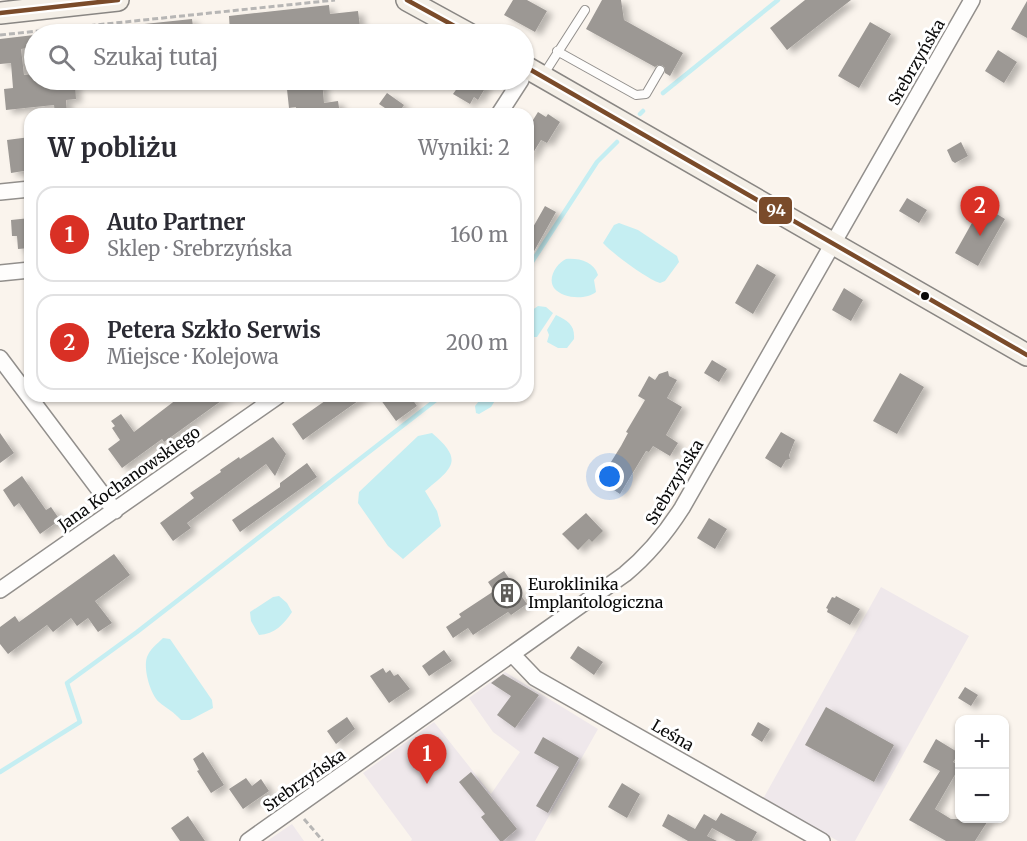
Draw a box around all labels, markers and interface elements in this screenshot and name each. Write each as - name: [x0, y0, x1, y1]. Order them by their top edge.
- street label: Srebrzyńska: [883, 15, 949, 109]
- search box: [24, 24, 534, 90]
- icon: search: [45, 41, 78, 74]
- text: Szukaj tutaj: [93, 43, 218, 71]
- text: W pobliżu: [48, 131, 177, 164]
- text: Wyniki: 2: [418, 135, 510, 160]
- pin: 2: [960, 186, 1000, 236]
- line badge: 94: [758, 196, 793, 225]
- text: 94: [766, 200, 786, 220]
- text: Auto Partner: [107, 208, 246, 236]
- text: 1: [65, 222, 74, 247]
- text: 160 m: [450, 222, 508, 247]
- text: Sklep · Srebrzyńska: [107, 236, 292, 261]
- unlabelled marker: [919, 290, 931, 302]
- text: Petera Szkło Serwis: [107, 316, 321, 344]
- text: 2: [64, 330, 75, 355]
- text: 200 m: [446, 330, 508, 355]
- text: Miejsce · Kolejowa: [107, 344, 279, 369]
- street label: Jana Kochanowskiego: [53, 421, 204, 535]
- street label: Srebrzyńska: [641, 435, 708, 528]
- your location: [595, 462, 624, 491]
- place label: Euroklinika Implantologiczna: [528, 574, 664, 612]
- building icon: Euroklinika Implantologiczna: [491, 577, 523, 609]
- street label: Leśna: [648, 715, 698, 755]
- map controls: [955, 715, 1009, 823]
- button: +: [955, 715, 1009, 769]
- pin: 1: [408, 734, 446, 784]
- street label: Srebrzyńska: [259, 744, 349, 816]
- button: −: [955, 769, 1009, 823]

